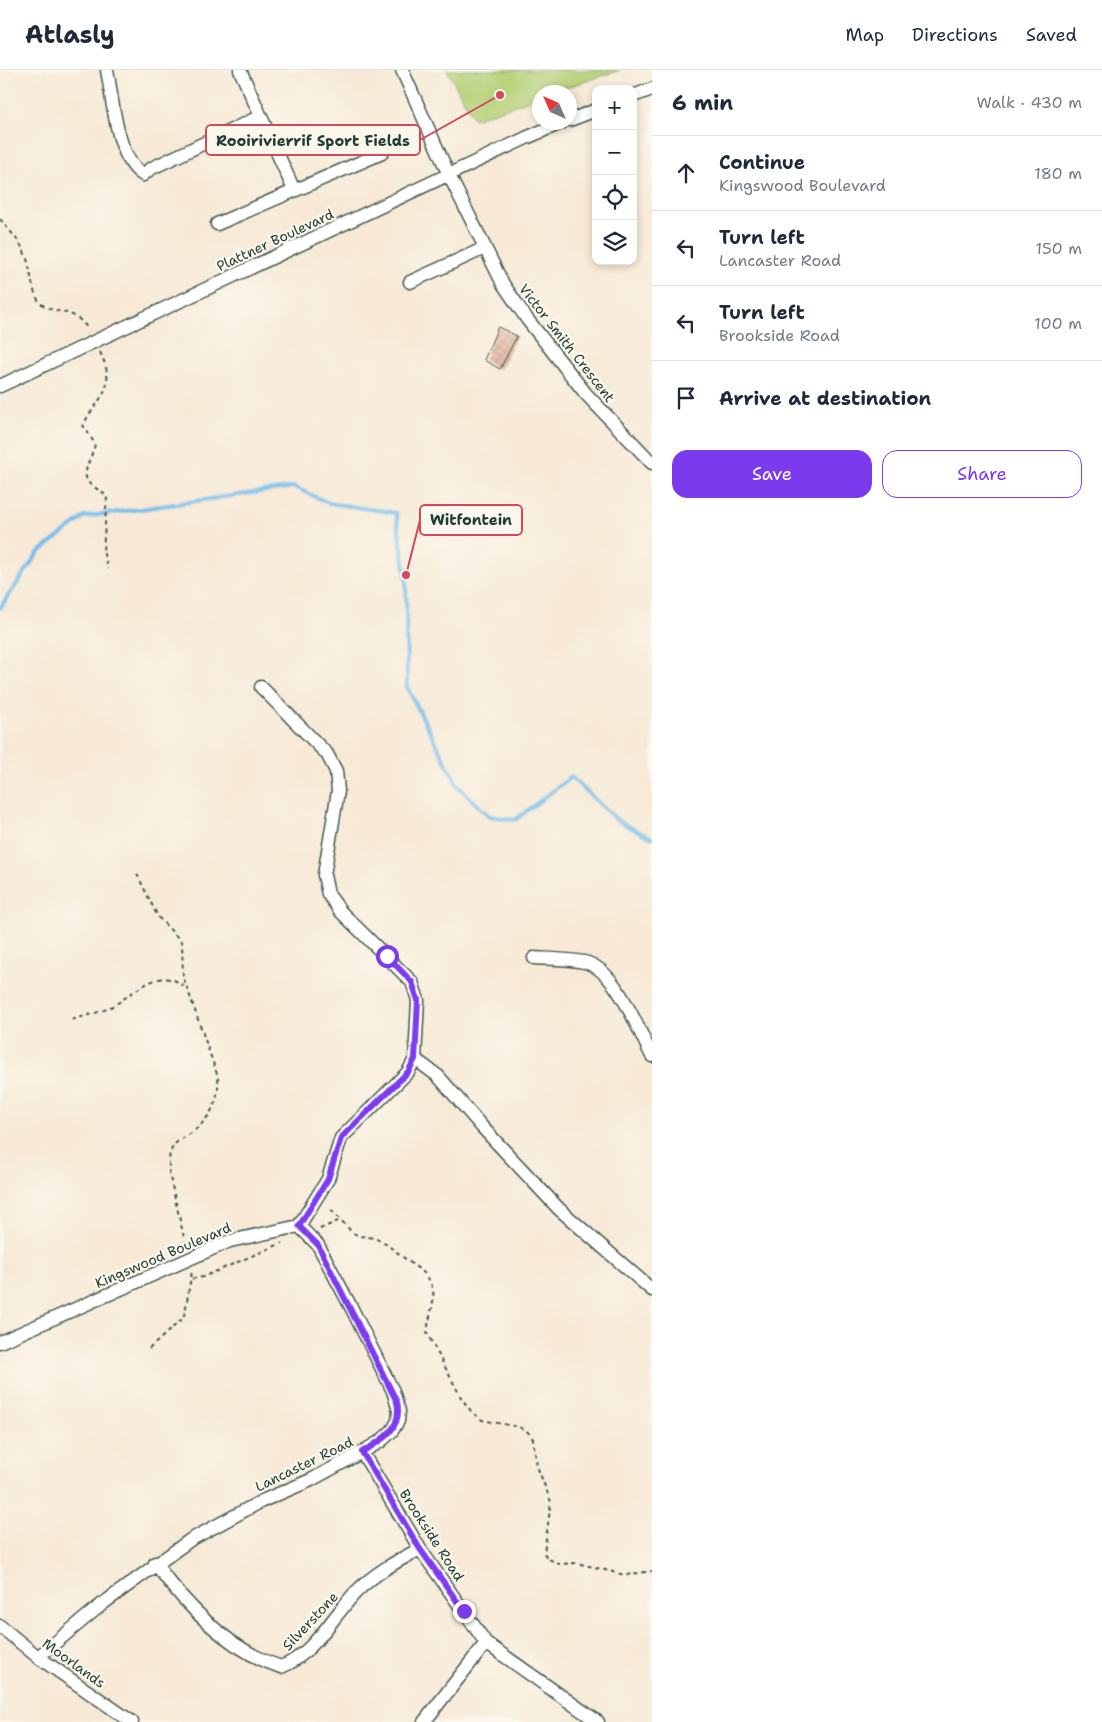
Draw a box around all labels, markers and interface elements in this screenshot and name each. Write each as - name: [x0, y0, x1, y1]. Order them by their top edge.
- text: Atlasly: [25, 19, 115, 51]
- text: Map: [846, 23, 884, 47]
- text: Directions: [912, 23, 998, 47]
- text: Saved: [1026, 23, 1077, 47]
- north arrow: [532, 85, 577, 130]
- map controls: [592, 85, 637, 265]
- button: +: [592, 85, 637, 130]
- text: 6 min: [672, 89, 733, 117]
- text: Walk · 430 m: [976, 92, 1082, 113]
- callout: Rooirivierrif Sport Fields: [206, 125, 420, 155]
- button: −: [592, 130, 637, 175]
- text: Rooirivierrif Sport Fields: [216, 131, 410, 151]
- text: Continue: [719, 150, 805, 175]
- icon: ahead: [672, 159, 700, 187]
- text: 180 m: [1034, 163, 1082, 184]
- button: locate: [592, 175, 637, 220]
- text: Kingswood Boulevard: [719, 175, 886, 196]
- street label: Plattner Boulevard: [213, 205, 337, 275]
- button: layers: [592, 220, 637, 265]
- text: Turn left: [719, 225, 805, 250]
- icon: left: [672, 234, 700, 262]
- text: 150 m: [1035, 238, 1082, 259]
- text: Lancaster Road: [719, 250, 841, 271]
- street label: Victor Smith Crescent: [515, 280, 619, 406]
- text: Turn left: [719, 300, 805, 325]
- icon: left: [672, 309, 700, 337]
- text: 100 m: [1034, 313, 1082, 334]
- text: Brookside Road: [719, 325, 840, 346]
- icon: arrive: [672, 384, 700, 412]
- text: Arrive at destination: [719, 386, 931, 411]
- button: Save: [672, 450, 872, 498]
- button: Share: [882, 450, 1082, 498]
- callout: Witfontein: [420, 505, 522, 535]
- text: Witfontein: [430, 510, 512, 530]
- route start: [376, 945, 399, 968]
- street label: Kingswood Boulevard: [92, 1218, 234, 1292]
- street label: Lancaster Road: [252, 1432, 356, 1495]
- street label: Brookside Road: [396, 1486, 468, 1584]
- street label: Silverstone: [278, 1588, 342, 1654]
- route end: [453, 1600, 476, 1623]
- street label: Moorlands: [39, 1634, 109, 1692]

